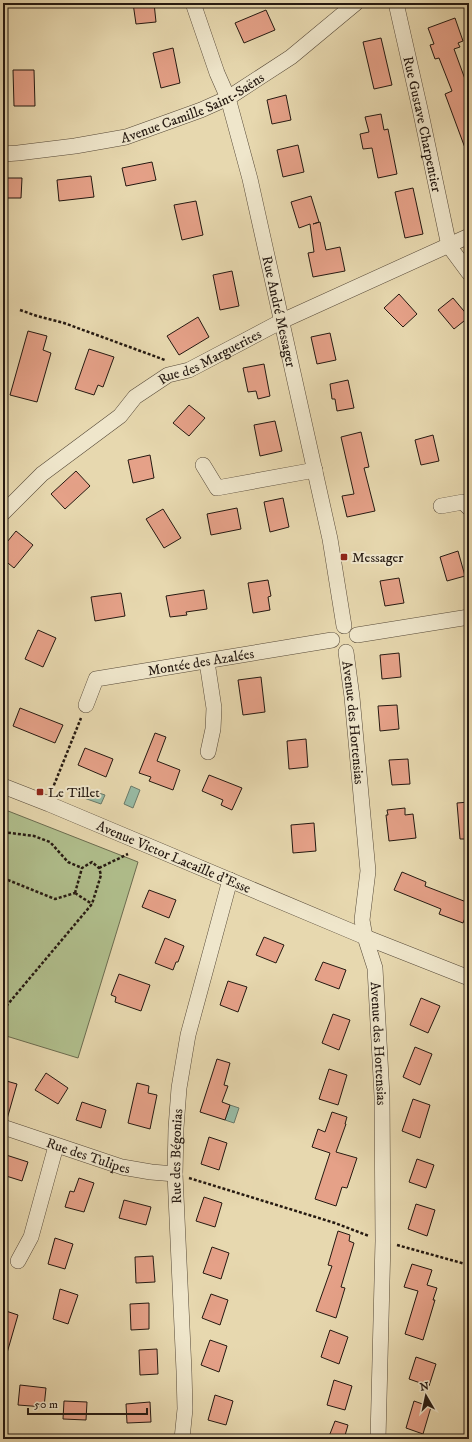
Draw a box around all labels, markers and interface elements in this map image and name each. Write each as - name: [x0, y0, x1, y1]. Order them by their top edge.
- street label: Rue Gustave Charpentier: [398, 55, 446, 195]
- street label: Avenue Camille Saint-Saëns: [120, 69, 268, 148]
- street label: Rue André Messager: [257, 254, 300, 370]
- street label: Rue des Marguerites: [155, 325, 265, 389]
- place label: Messager: [352, 549, 404, 567]
- marker: Messager: [339, 552, 349, 562]
- street label: Montée des Azalées: [146, 645, 256, 680]
- street label: Avenue des Hortensias: [337, 660, 368, 785]
- place label: Le Tillet: [48, 784, 100, 802]
- marker: Le Tillet: [35, 787, 45, 797]
- street label: Avenue Victor Lacaille d'Esse: [94, 817, 254, 898]
- street label: Avenue des Hortensias: [366, 981, 390, 1106]
- street label: Rue des Bégonias: [167, 1108, 187, 1204]
- street label: Rue des Tulipes: [44, 1134, 132, 1178]
- north arrow: [406, 1376, 446, 1416]
- text: N: [419, 1379, 430, 1395]
- scale bar: [28, 1390, 147, 1416]
- text: 50 m: [34, 1397, 58, 1412]

